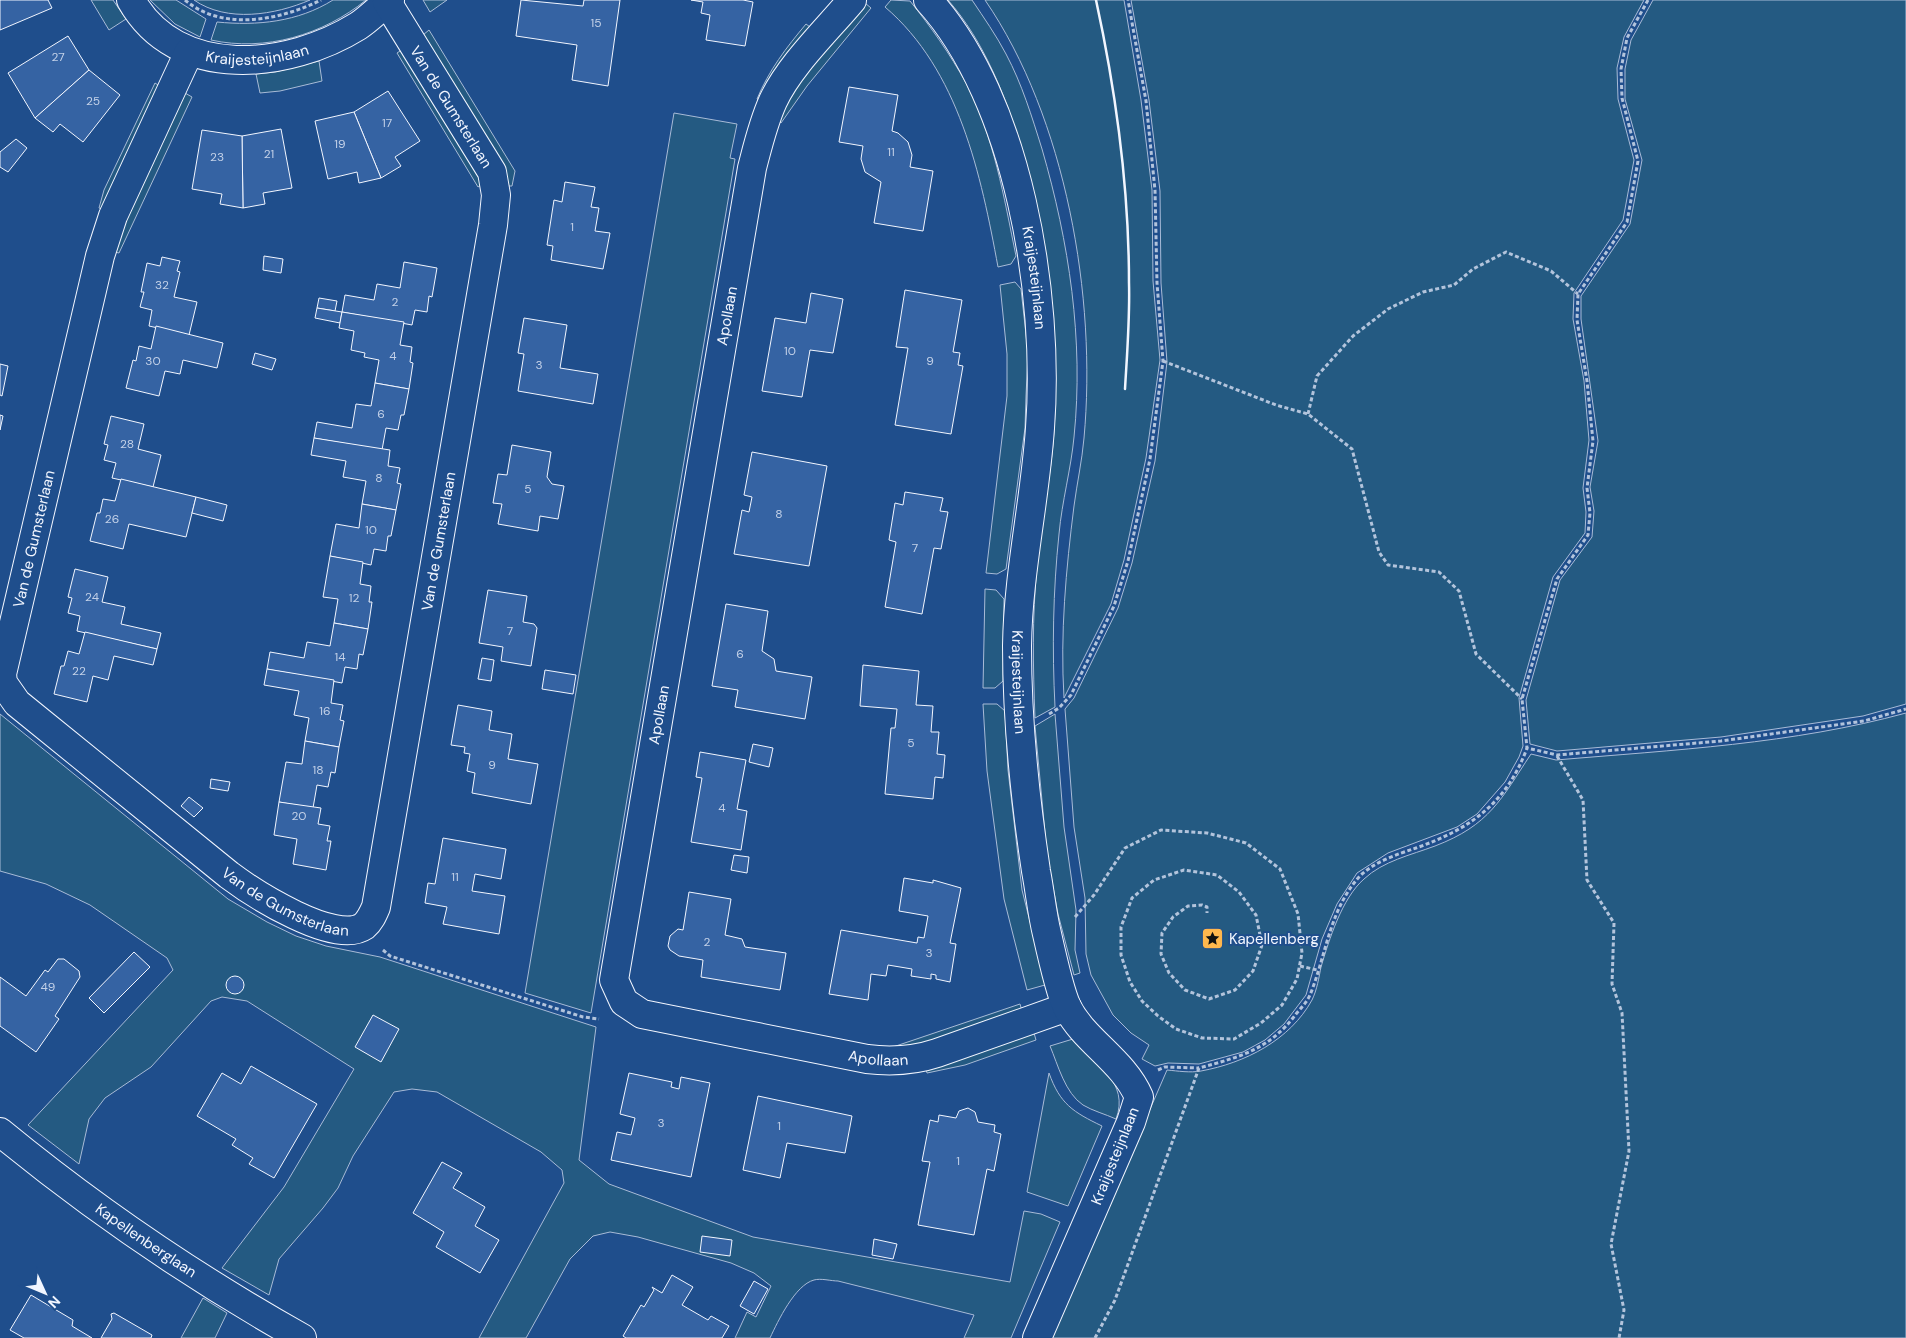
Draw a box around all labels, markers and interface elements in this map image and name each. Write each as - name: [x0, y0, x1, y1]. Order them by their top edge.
- house number: 15: [590, 15, 602, 31]
- street label: Kraijesteijnlaan: [204, 40, 311, 70]
- street label: Van de Gumsterlaan: [405, 42, 497, 172]
- house number: 27: [51, 49, 65, 65]
- house number: 25: [86, 93, 100, 109]
- house number: 17: [382, 115, 392, 131]
- house number: 19: [334, 136, 346, 152]
- house number: 11: [887, 144, 895, 160]
- house number: 21: [264, 146, 274, 162]
- house number: 23: [210, 149, 224, 165]
- house number: 1: [570, 219, 574, 235]
- street label: Kraijesteijnlaan: [1017, 225, 1050, 330]
- house number: 32: [155, 277, 169, 293]
- street label: Apollaan: [712, 285, 742, 347]
- house number: 2: [392, 294, 399, 310]
- house number: 10: [784, 343, 796, 359]
- house number: 4: [389, 348, 397, 364]
- house number: 30: [145, 353, 161, 369]
- house number: 9: [926, 353, 934, 369]
- house number: 3: [535, 357, 543, 373]
- house number: 6: [377, 406, 385, 422]
- house number: 28: [120, 436, 134, 452]
- street label: Van de Gumsterlaan: [8, 468, 60, 610]
- house number: 8: [375, 470, 383, 486]
- street label: Van de Gumsterlaan: [417, 470, 460, 612]
- house number: 5: [524, 481, 532, 497]
- house number: 8: [775, 506, 783, 522]
- house number: 26: [105, 511, 119, 527]
- house number: 10: [365, 522, 377, 538]
- house number: 7: [912, 540, 918, 556]
- house number: 24: [85, 589, 99, 605]
- house number: 12: [349, 590, 359, 606]
- house number: 7: [507, 623, 513, 639]
- street label: Kraijesteijnlaan: [1007, 630, 1030, 735]
- house number: 6: [736, 646, 744, 662]
- house number: 14: [334, 649, 346, 665]
- house number: 22: [72, 663, 86, 679]
- street label: Apollaan: [644, 684, 674, 746]
- house number: 16: [319, 703, 331, 719]
- house number: 5: [907, 735, 915, 751]
- house number: 9: [488, 757, 496, 773]
- house number: 18: [312, 762, 324, 778]
- house number: 4: [718, 800, 726, 816]
- house number: 20: [291, 808, 307, 824]
- street label: Van de Gumsterlaan: [217, 863, 349, 941]
- house number: 11: [451, 869, 459, 885]
- place icon: Kapellenberg: [1201, 927, 1225, 951]
- place label: Kapellenberg: [1229, 929, 1319, 949]
- house number: 2: [704, 934, 711, 950]
- house number: 3: [925, 945, 933, 961]
- house number: 49: [41, 979, 55, 995]
- street label: Apollaan: [847, 1046, 909, 1071]
- street label: Kraijesteijnlaan: [1086, 1104, 1144, 1208]
- house number: 3: [657, 1115, 665, 1131]
- house number: 1: [777, 1118, 781, 1134]
- house number: 1: [956, 1153, 960, 1169]
- street label: Kapellenberglaan: [91, 1199, 200, 1282]
- north arrow: [20, 1268, 70, 1318]
- text: N: [44, 1292, 64, 1312]

